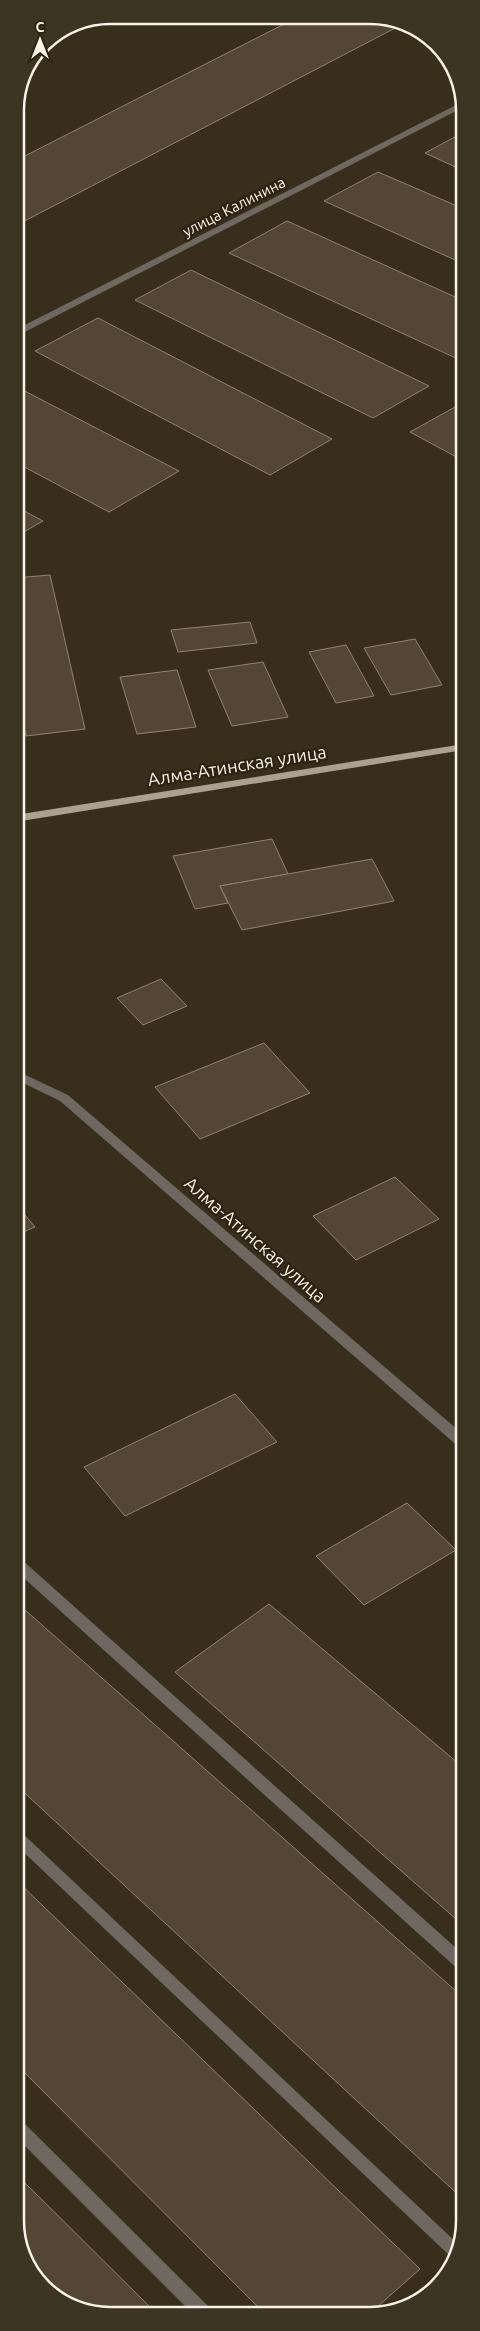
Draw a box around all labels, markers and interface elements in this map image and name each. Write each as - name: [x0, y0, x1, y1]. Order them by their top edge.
- north arrow: [15, 15, 65, 65]
- text: С: [36, 19, 45, 35]
- street label: улица Калинина: [180, 173, 288, 240]
- street label: Алма-Атинская улица: [146, 741, 328, 789]
- street label: Алма-Атинская улица: [181, 1172, 330, 1306]

